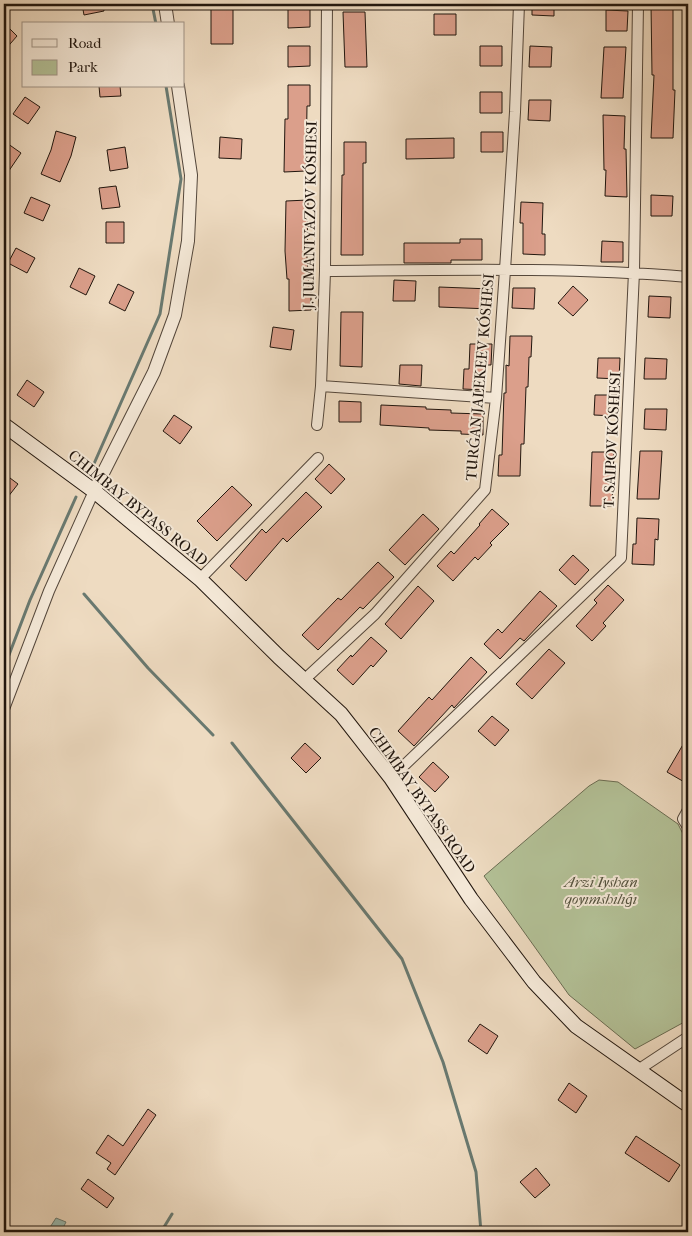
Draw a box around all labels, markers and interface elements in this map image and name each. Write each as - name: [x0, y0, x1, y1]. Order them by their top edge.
- legend: [22, 22, 185, 88]
- text: Road: [68, 34, 102, 52]
- text: Park: [68, 58, 98, 76]
- street label: J. JUMANIYAZOV KÓSHESI: [299, 121, 321, 310]
- street label: TURǴAN JALEKEEV KÓSHESI: [462, 272, 498, 481]
- street label: T. SAIPOV KÓSHESI: [599, 371, 625, 509]
- street label: CHIMBAY BYPASS ROAD: [65, 446, 211, 570]
- street label: CHIMBAY BYPASS ROAD: [365, 724, 479, 876]
- park label: Arzi Iyshan qoyımshılıǵı: [562, 873, 638, 908]

